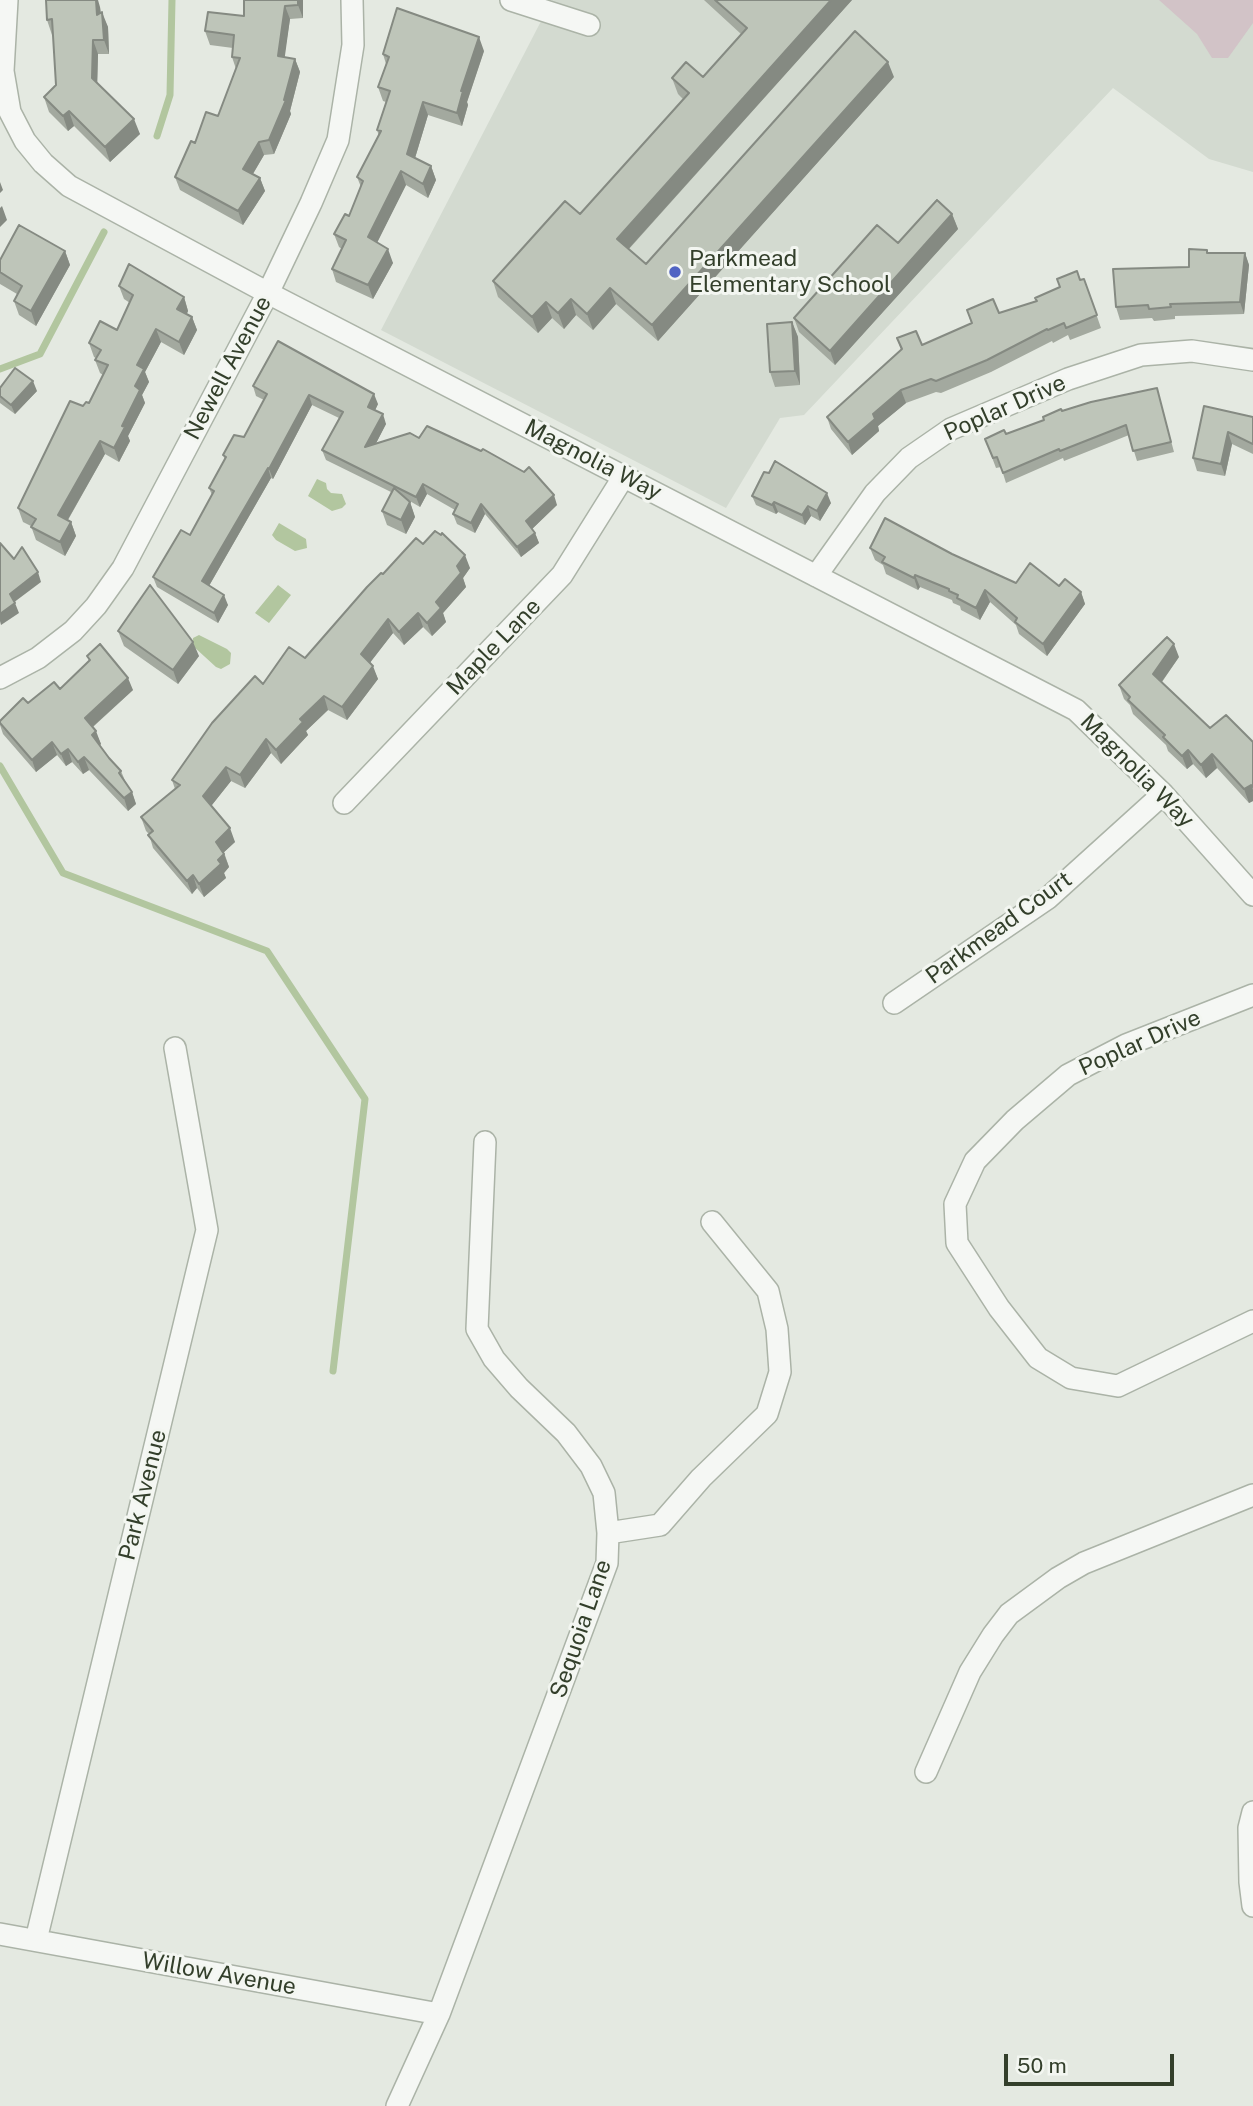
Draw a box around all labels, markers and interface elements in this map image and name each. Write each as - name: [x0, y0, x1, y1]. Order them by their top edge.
- place label: Parkmead Elementary School: [689, 245, 891, 299]
- marker: Parkmead Elementary School: [667, 264, 683, 280]
- street label: Newell Avenue: [179, 291, 277, 445]
- street label: Poplar Drive: [940, 369, 1070, 447]
- street label: Magnolia Way: [520, 414, 666, 506]
- street label: Maple Lane: [441, 593, 547, 701]
- street label: Magnolia Way: [1074, 708, 1200, 834]
- street label: Parkmead Court: [921, 866, 1077, 990]
- street label: Poplar Drive: [1075, 1004, 1205, 1082]
- street label: Park Avenue: [113, 1427, 173, 1563]
- street label: Sequoia Lane: [544, 1556, 618, 1702]
- street label: Willow Avenue: [140, 1947, 298, 2001]
- scale bar: [1008, 2039, 1178, 2084]
- text: 50 m: [1017, 2053, 1067, 2078]

